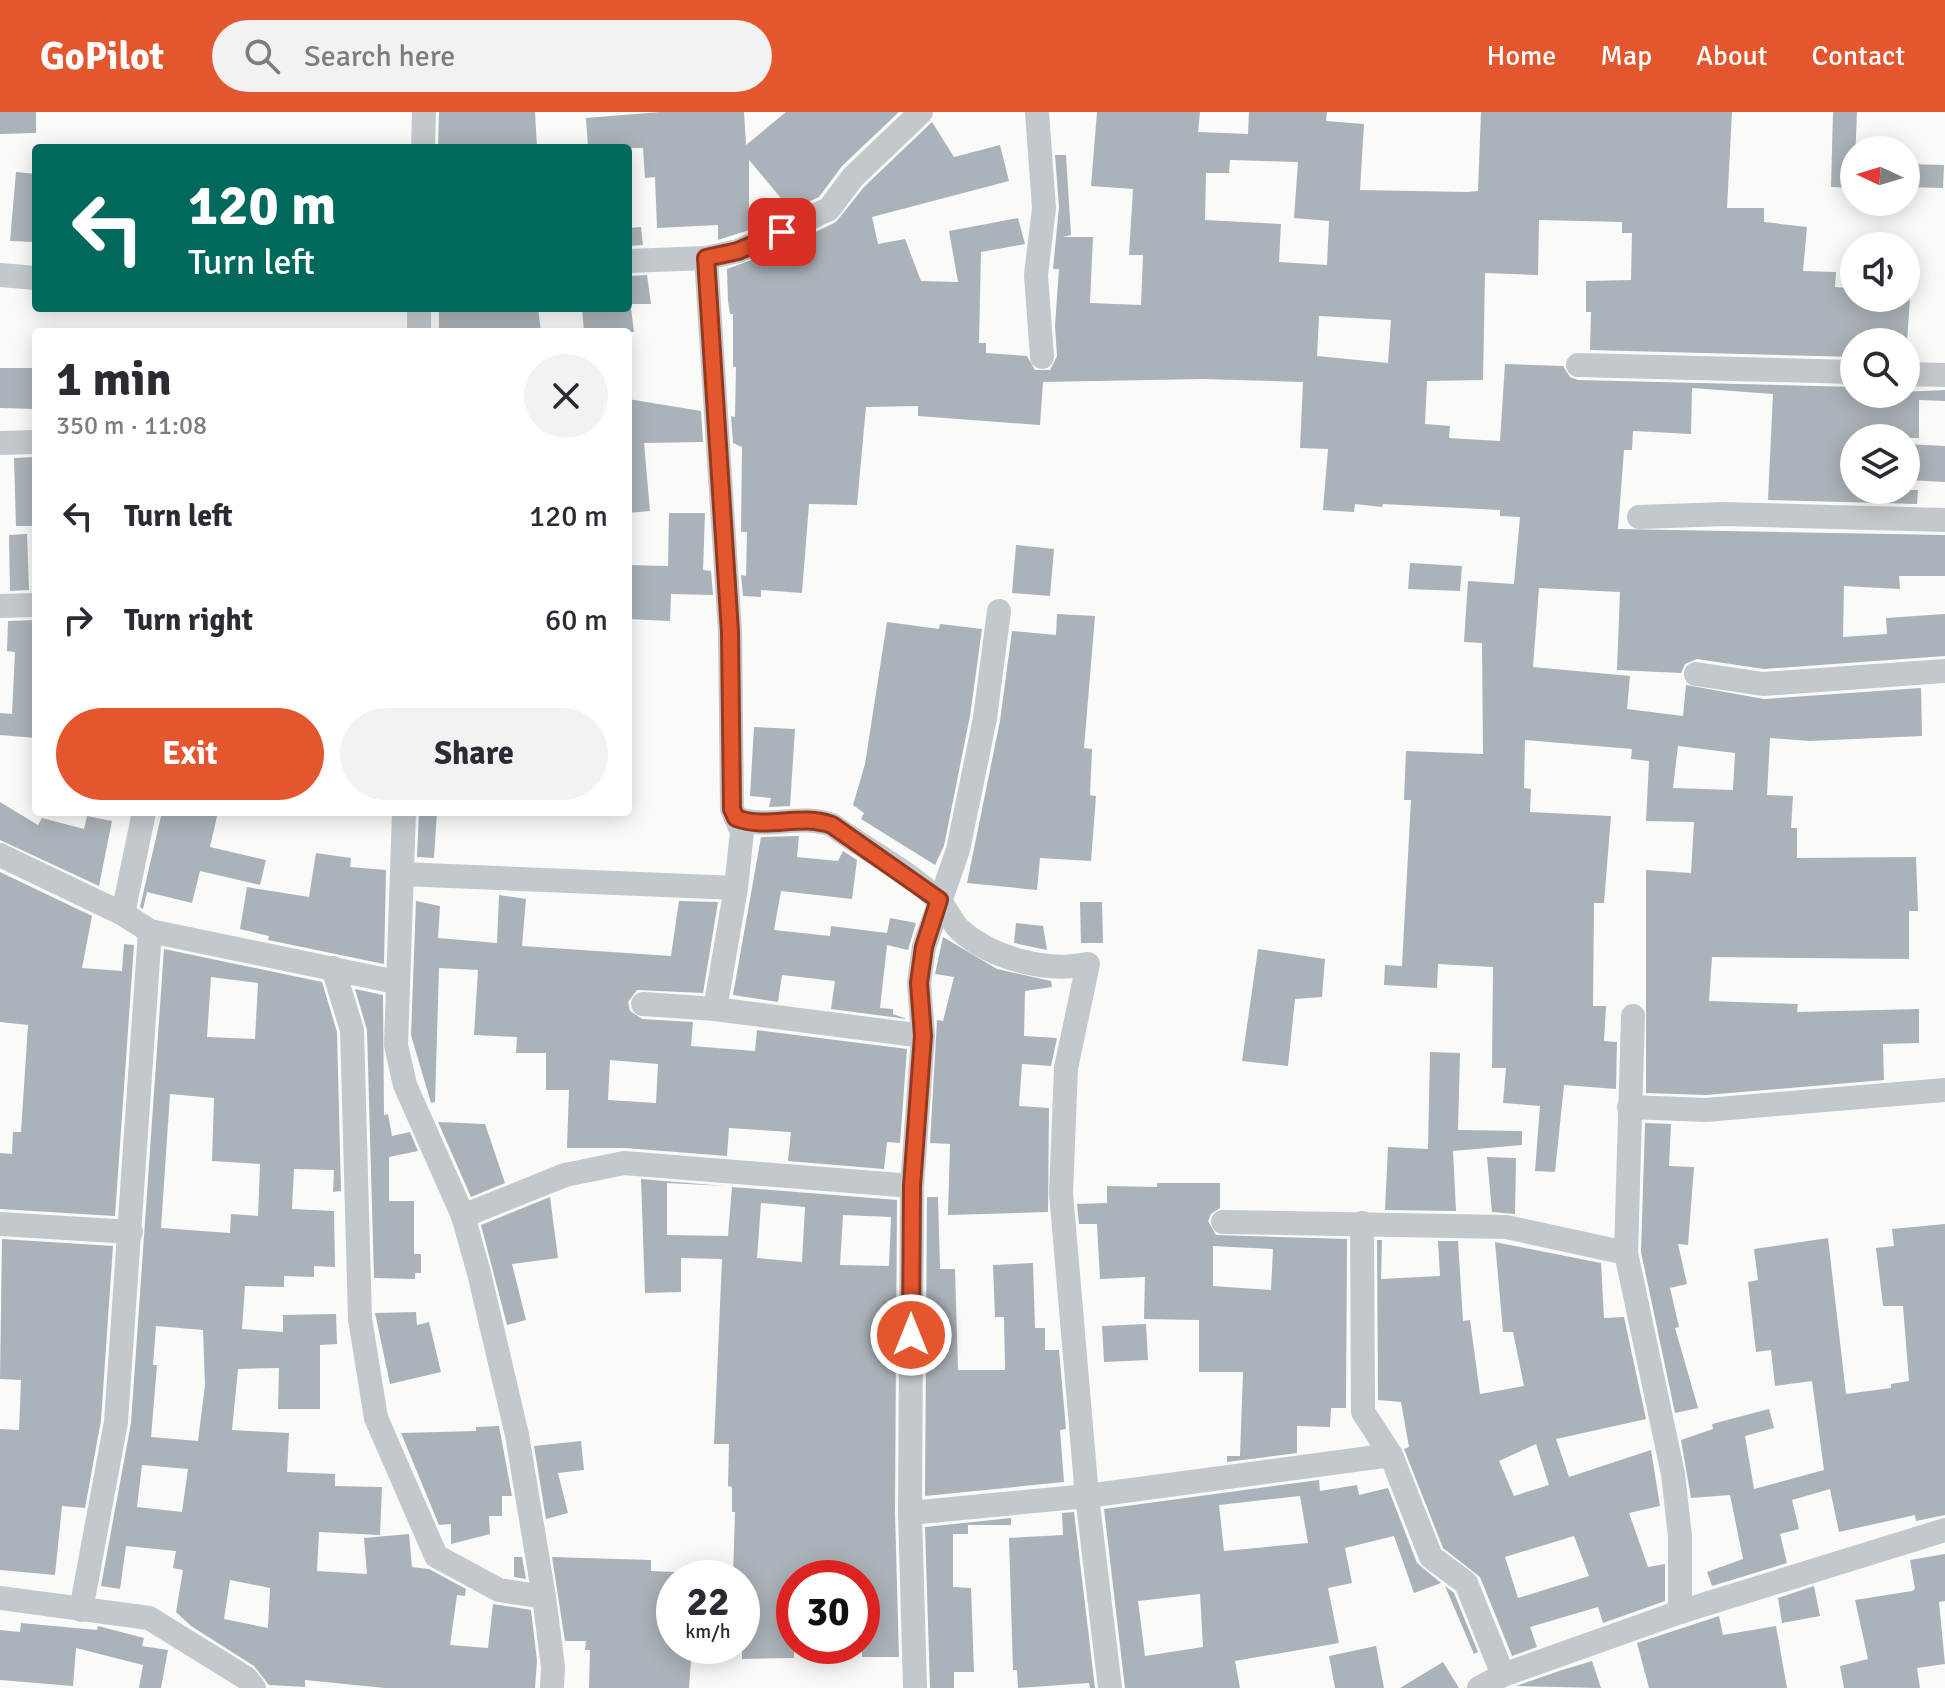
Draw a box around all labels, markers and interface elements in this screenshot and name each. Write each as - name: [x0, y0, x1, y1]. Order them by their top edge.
- search box: [212, 20, 772, 92]
- text: GoPilot: [40, 33, 164, 80]
- icon: search: [240, 34, 284, 78]
- text: Search here: [304, 38, 455, 75]
- text: Home: [1487, 39, 1556, 73]
- text: Map: [1600, 39, 1652, 73]
- text: About: [1696, 39, 1768, 73]
- text: Contact: [1812, 39, 1905, 73]
- north arrow: [1840, 136, 1920, 216]
- map controls: [1840, 136, 1920, 504]
- text: 120 m: [188, 171, 336, 240]
- icon: left: [56, 176, 160, 280]
- pin: [748, 198, 816, 266]
- icon: arrive: [760, 210, 804, 254]
- button: sound: [1840, 232, 1920, 312]
- text: Turn left: [188, 240, 315, 285]
- button: search: [1840, 328, 1920, 408]
- text: 1 min: [56, 350, 172, 409]
- button: close: [524, 354, 608, 438]
- text: 350 m · 11:08: [56, 410, 207, 442]
- button: layers: [1840, 424, 1920, 504]
- icon: left: [56, 494, 100, 538]
- text: Turn left: [124, 498, 233, 535]
- text: 120 m: [529, 498, 608, 535]
- icon: right: [56, 598, 100, 642]
- text: Turn right: [124, 602, 253, 639]
- text: 60 m: [545, 602, 608, 639]
- button: Exit: [56, 708, 324, 800]
- button: Share: [340, 708, 608, 800]
- position arrow: [869, 1293, 953, 1377]
- speed limit sign: 30: [776, 1560, 880, 1664]
- text: 22: [686, 1577, 730, 1627]
- text: km/h: [685, 1619, 731, 1644]

